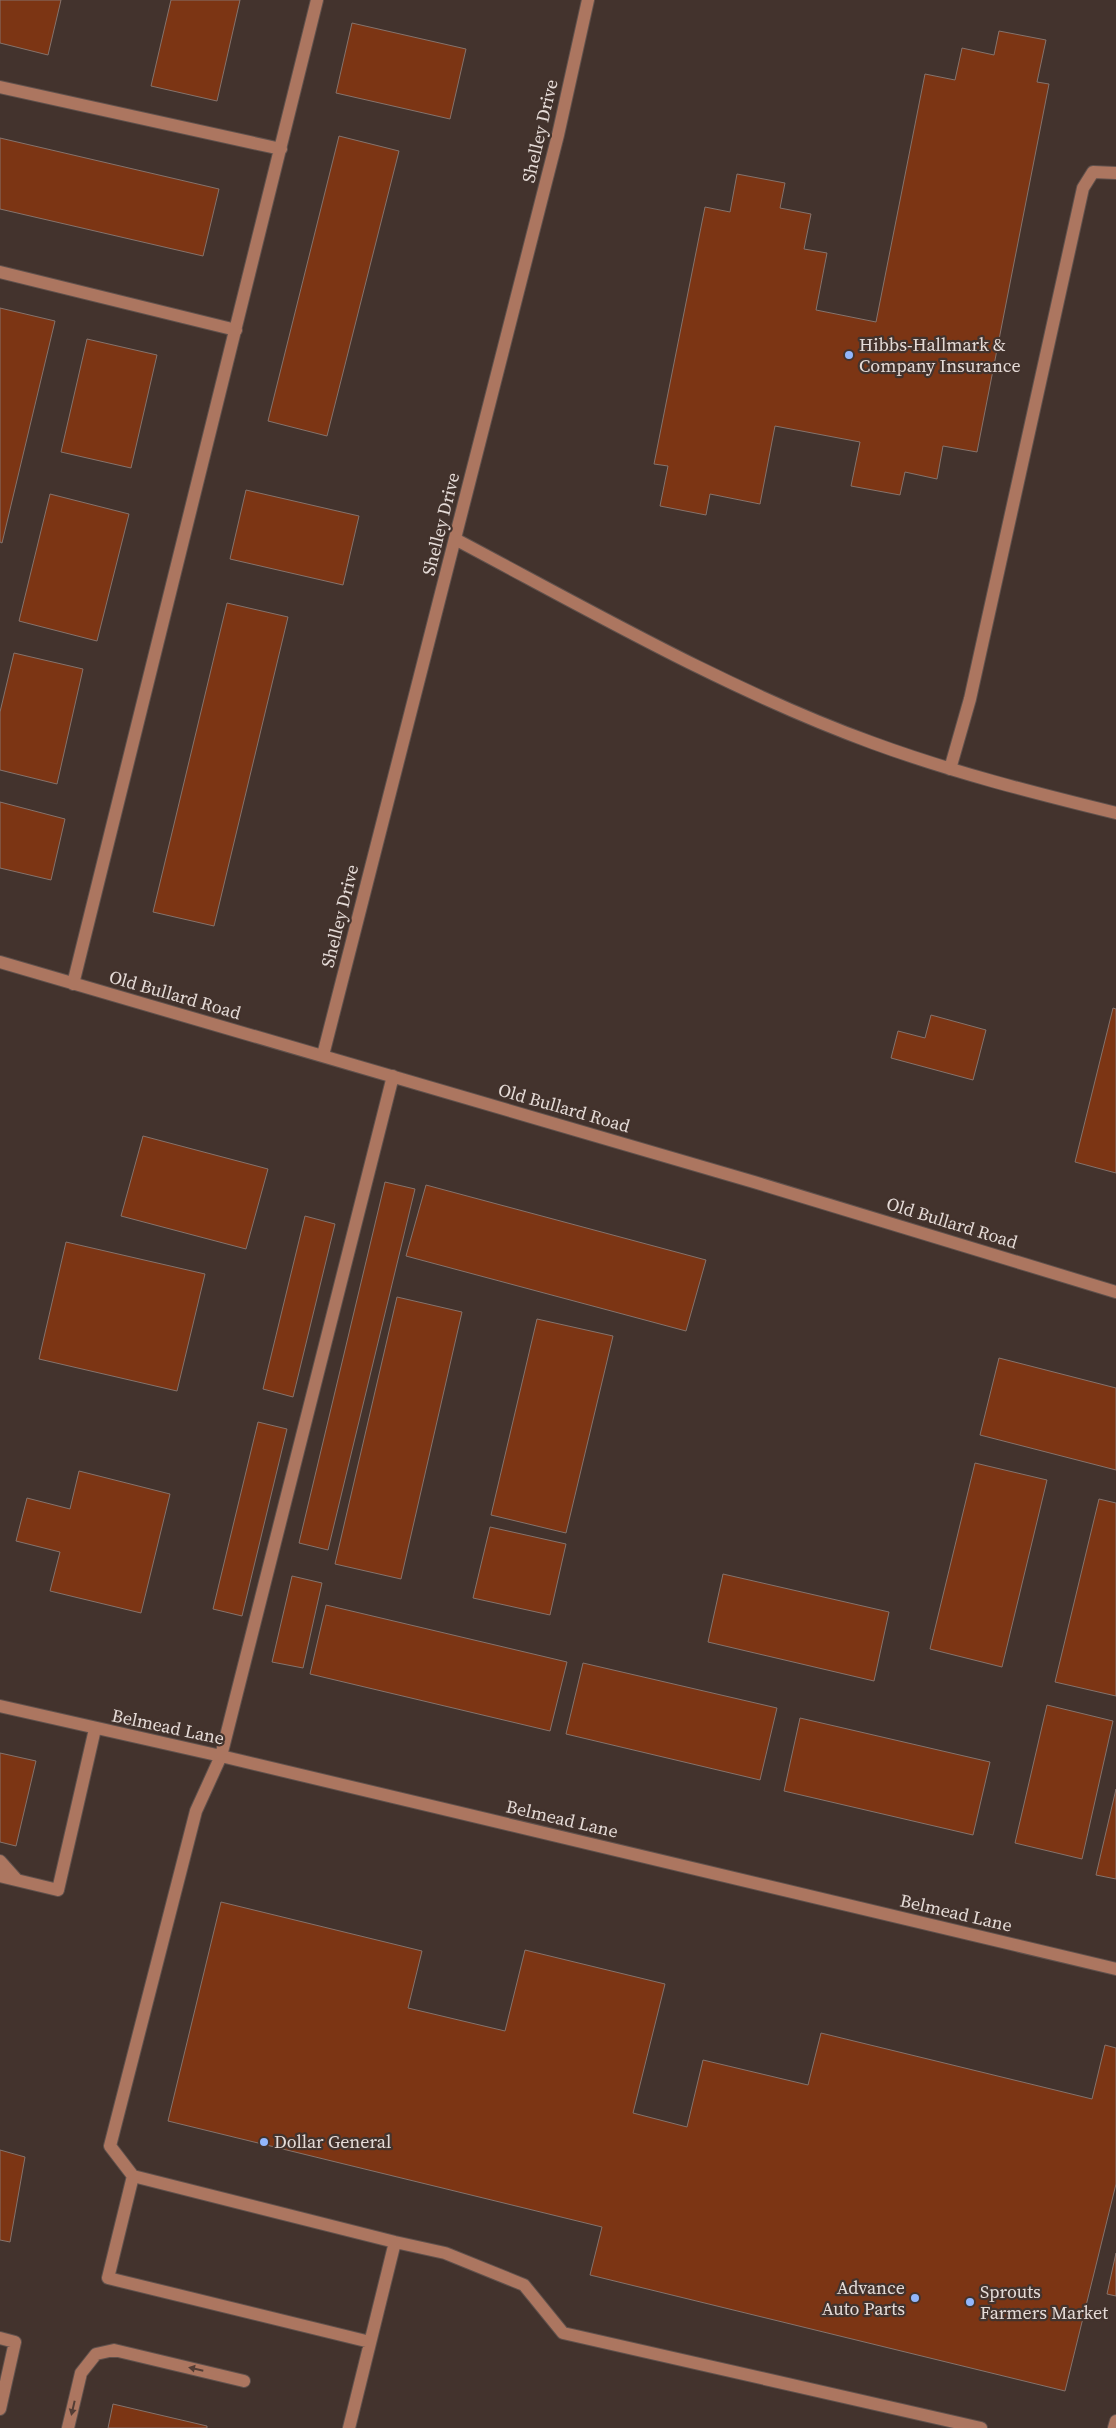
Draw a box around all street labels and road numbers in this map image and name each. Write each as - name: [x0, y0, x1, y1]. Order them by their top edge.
- street label: Shelley Drive: [515, 77, 564, 185]
- street label: Shelley Drive: [416, 470, 465, 578]
- street label: Shelley Drive: [315, 862, 364, 970]
- street label: Old Bullard Road: [106, 964, 244, 1025]
- street label: Old Bullard Road: [495, 1077, 633, 1138]
- street label: Old Bullard Road: [883, 1191, 1021, 1254]
- street label: Belmead Lane: [110, 1702, 227, 1751]
- street label: Belmead Lane: [504, 1793, 621, 1844]
- street label: Belmead Lane: [898, 1887, 1015, 1938]

